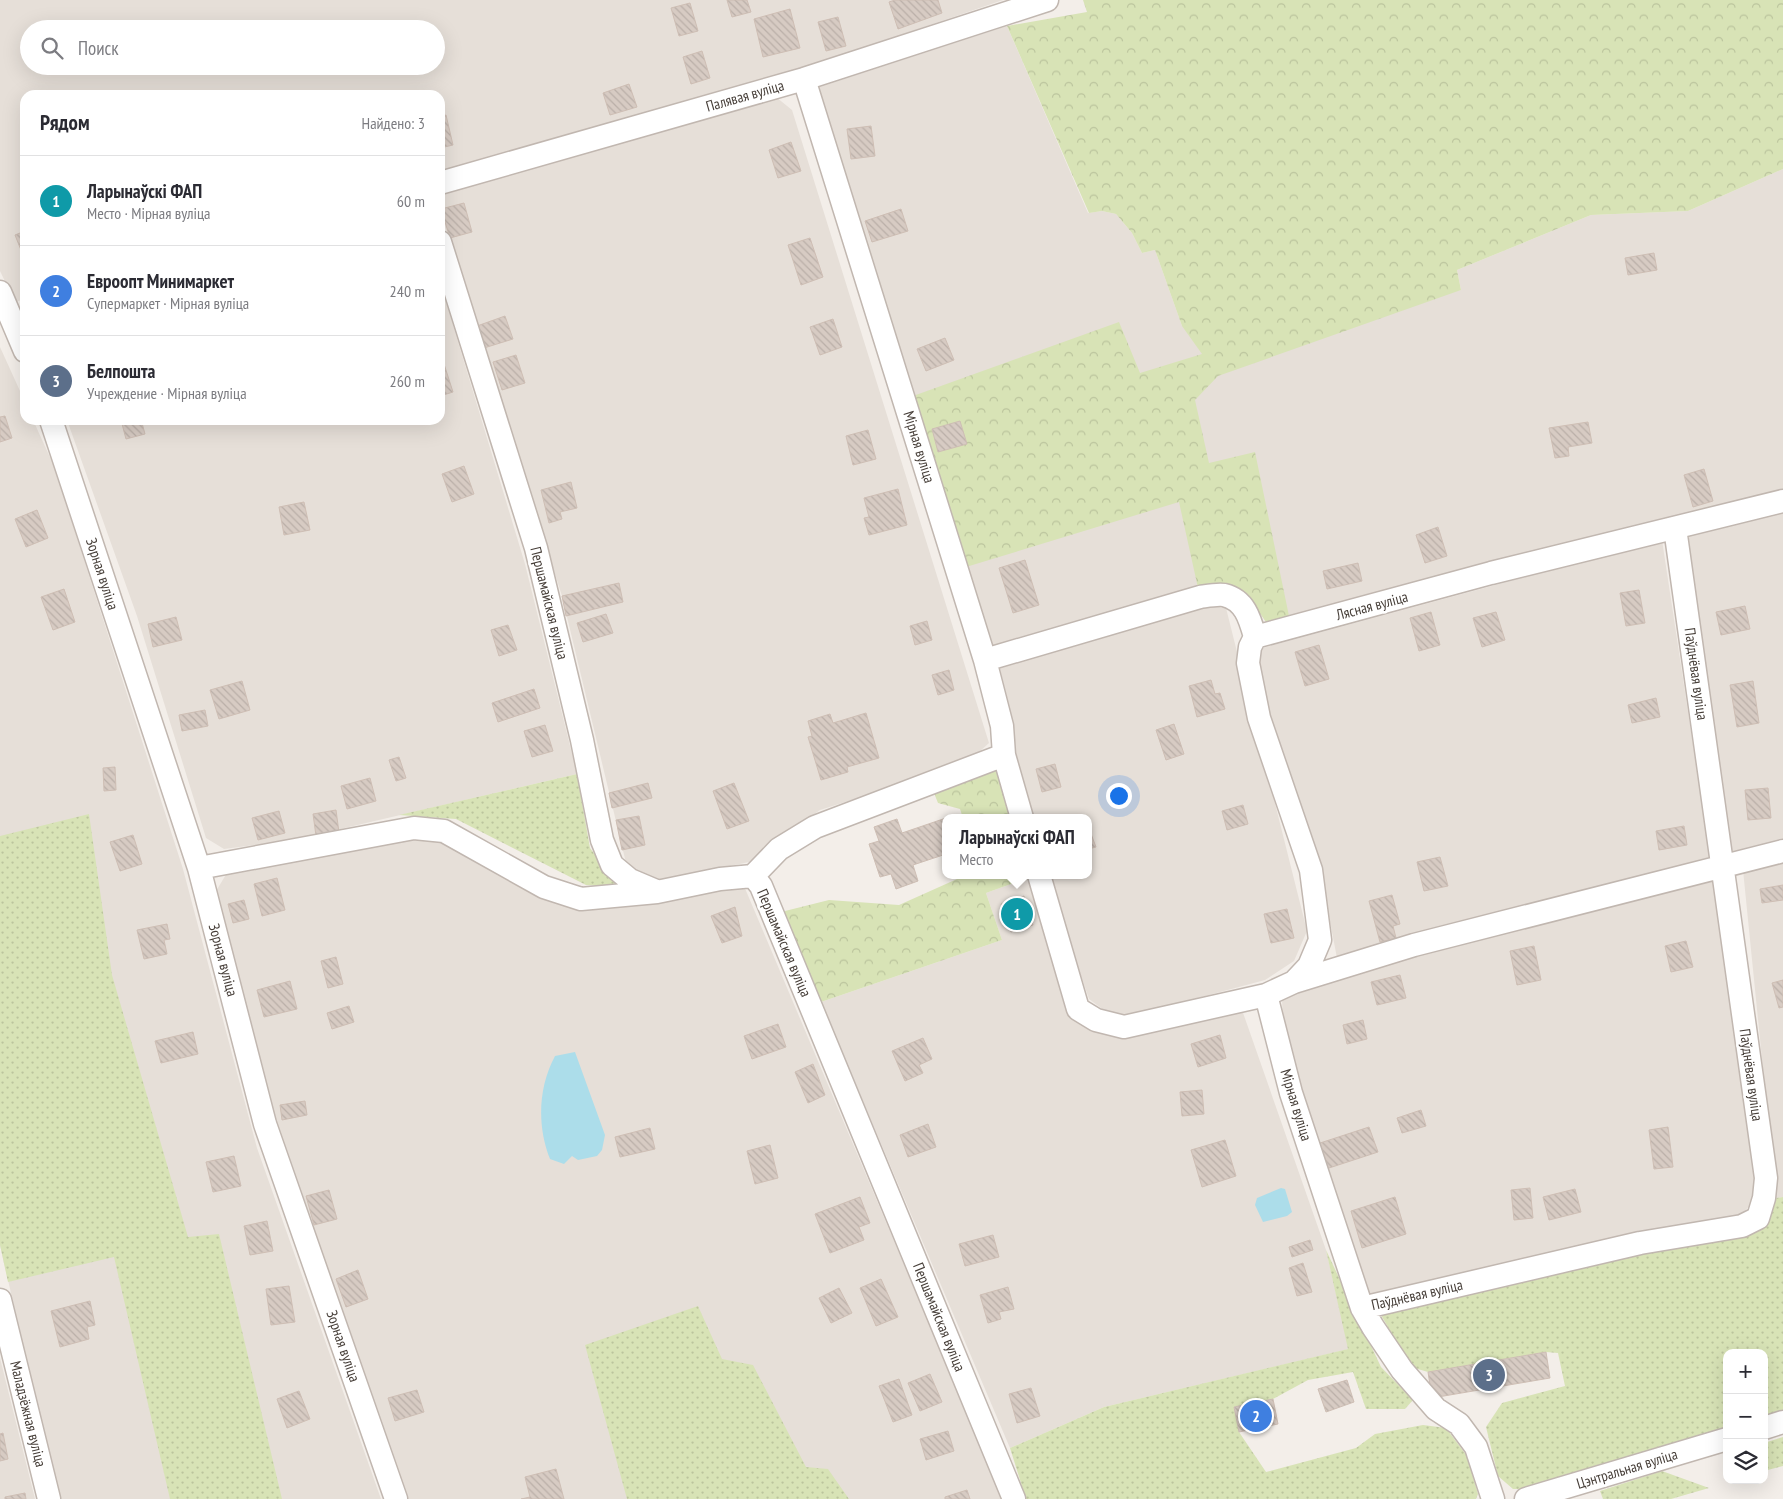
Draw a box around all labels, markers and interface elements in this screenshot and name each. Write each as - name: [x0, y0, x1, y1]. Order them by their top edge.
- search box: [20, 20, 445, 75]
- icon: search: [38, 34, 66, 62]
- text: Поиск: [78, 36, 119, 60]
- street label: Палявая вуліца: [704, 75, 786, 116]
- text: Рядом: [40, 109, 90, 136]
- text: Найдено: 3: [362, 113, 425, 133]
- text: Ларынаўскі ФАП: [87, 179, 202, 203]
- text: 1: [52, 191, 60, 211]
- text: 60 m: [397, 191, 425, 211]
- text: Место · Мірная вуліца: [87, 203, 211, 223]
- text: Евроопт Минимаркет: [87, 269, 234, 293]
- text: 2: [52, 281, 60, 301]
- text: 240 m: [390, 281, 425, 301]
- text: Супермаркет · Мірная вуліца: [87, 293, 249, 313]
- text: Белпошта: [87, 359, 155, 383]
- text: 3: [52, 371, 60, 391]
- text: 260 m: [390, 371, 425, 391]
- text: Учреждение · Мірная вуліца: [87, 383, 247, 403]
- street label: Мірная вуліца: [900, 409, 939, 485]
- street label: Зорная вуліца: [82, 535, 123, 612]
- street label: Першамайская вуліца: [526, 545, 573, 661]
- street label: Лясная вуліца: [1333, 587, 1410, 624]
- street label: Паўднёвая вуліца: [1681, 626, 1712, 721]
- your location: [1106, 783, 1132, 809]
- popup: [942, 814, 1092, 879]
- text: Ларынаўскі ФАП: [959, 825, 1075, 849]
- text: Место: [959, 849, 993, 869]
- street label: Першамайская вуліца: [753, 886, 816, 1000]
- pin: 1: [1001, 895, 1033, 933]
- street label: Зорная вуліца: [205, 921, 242, 998]
- street label: Паўднёвая вуліца: [1736, 1027, 1767, 1122]
- street label: Мірная вуліца: [1277, 1067, 1316, 1143]
- street label: Першамайская вуліца: [909, 1260, 970, 1374]
- street label: Паўднёвая вуліца: [1369, 1275, 1464, 1314]
- street label: Зорная вуліца: [322, 1308, 365, 1384]
- map controls: [1723, 1349, 1768, 1484]
- button: +: [1723, 1349, 1768, 1394]
- pin: 3: [1473, 1356, 1505, 1394]
- street label: Маладзёжная вуліца: [6, 1359, 51, 1469]
- button: −: [1723, 1394, 1768, 1439]
- pin: 2: [1240, 1397, 1272, 1435]
- button: layers: [1723, 1439, 1768, 1484]
- street label: Цэнтральная вуліца: [1574, 1444, 1680, 1493]

